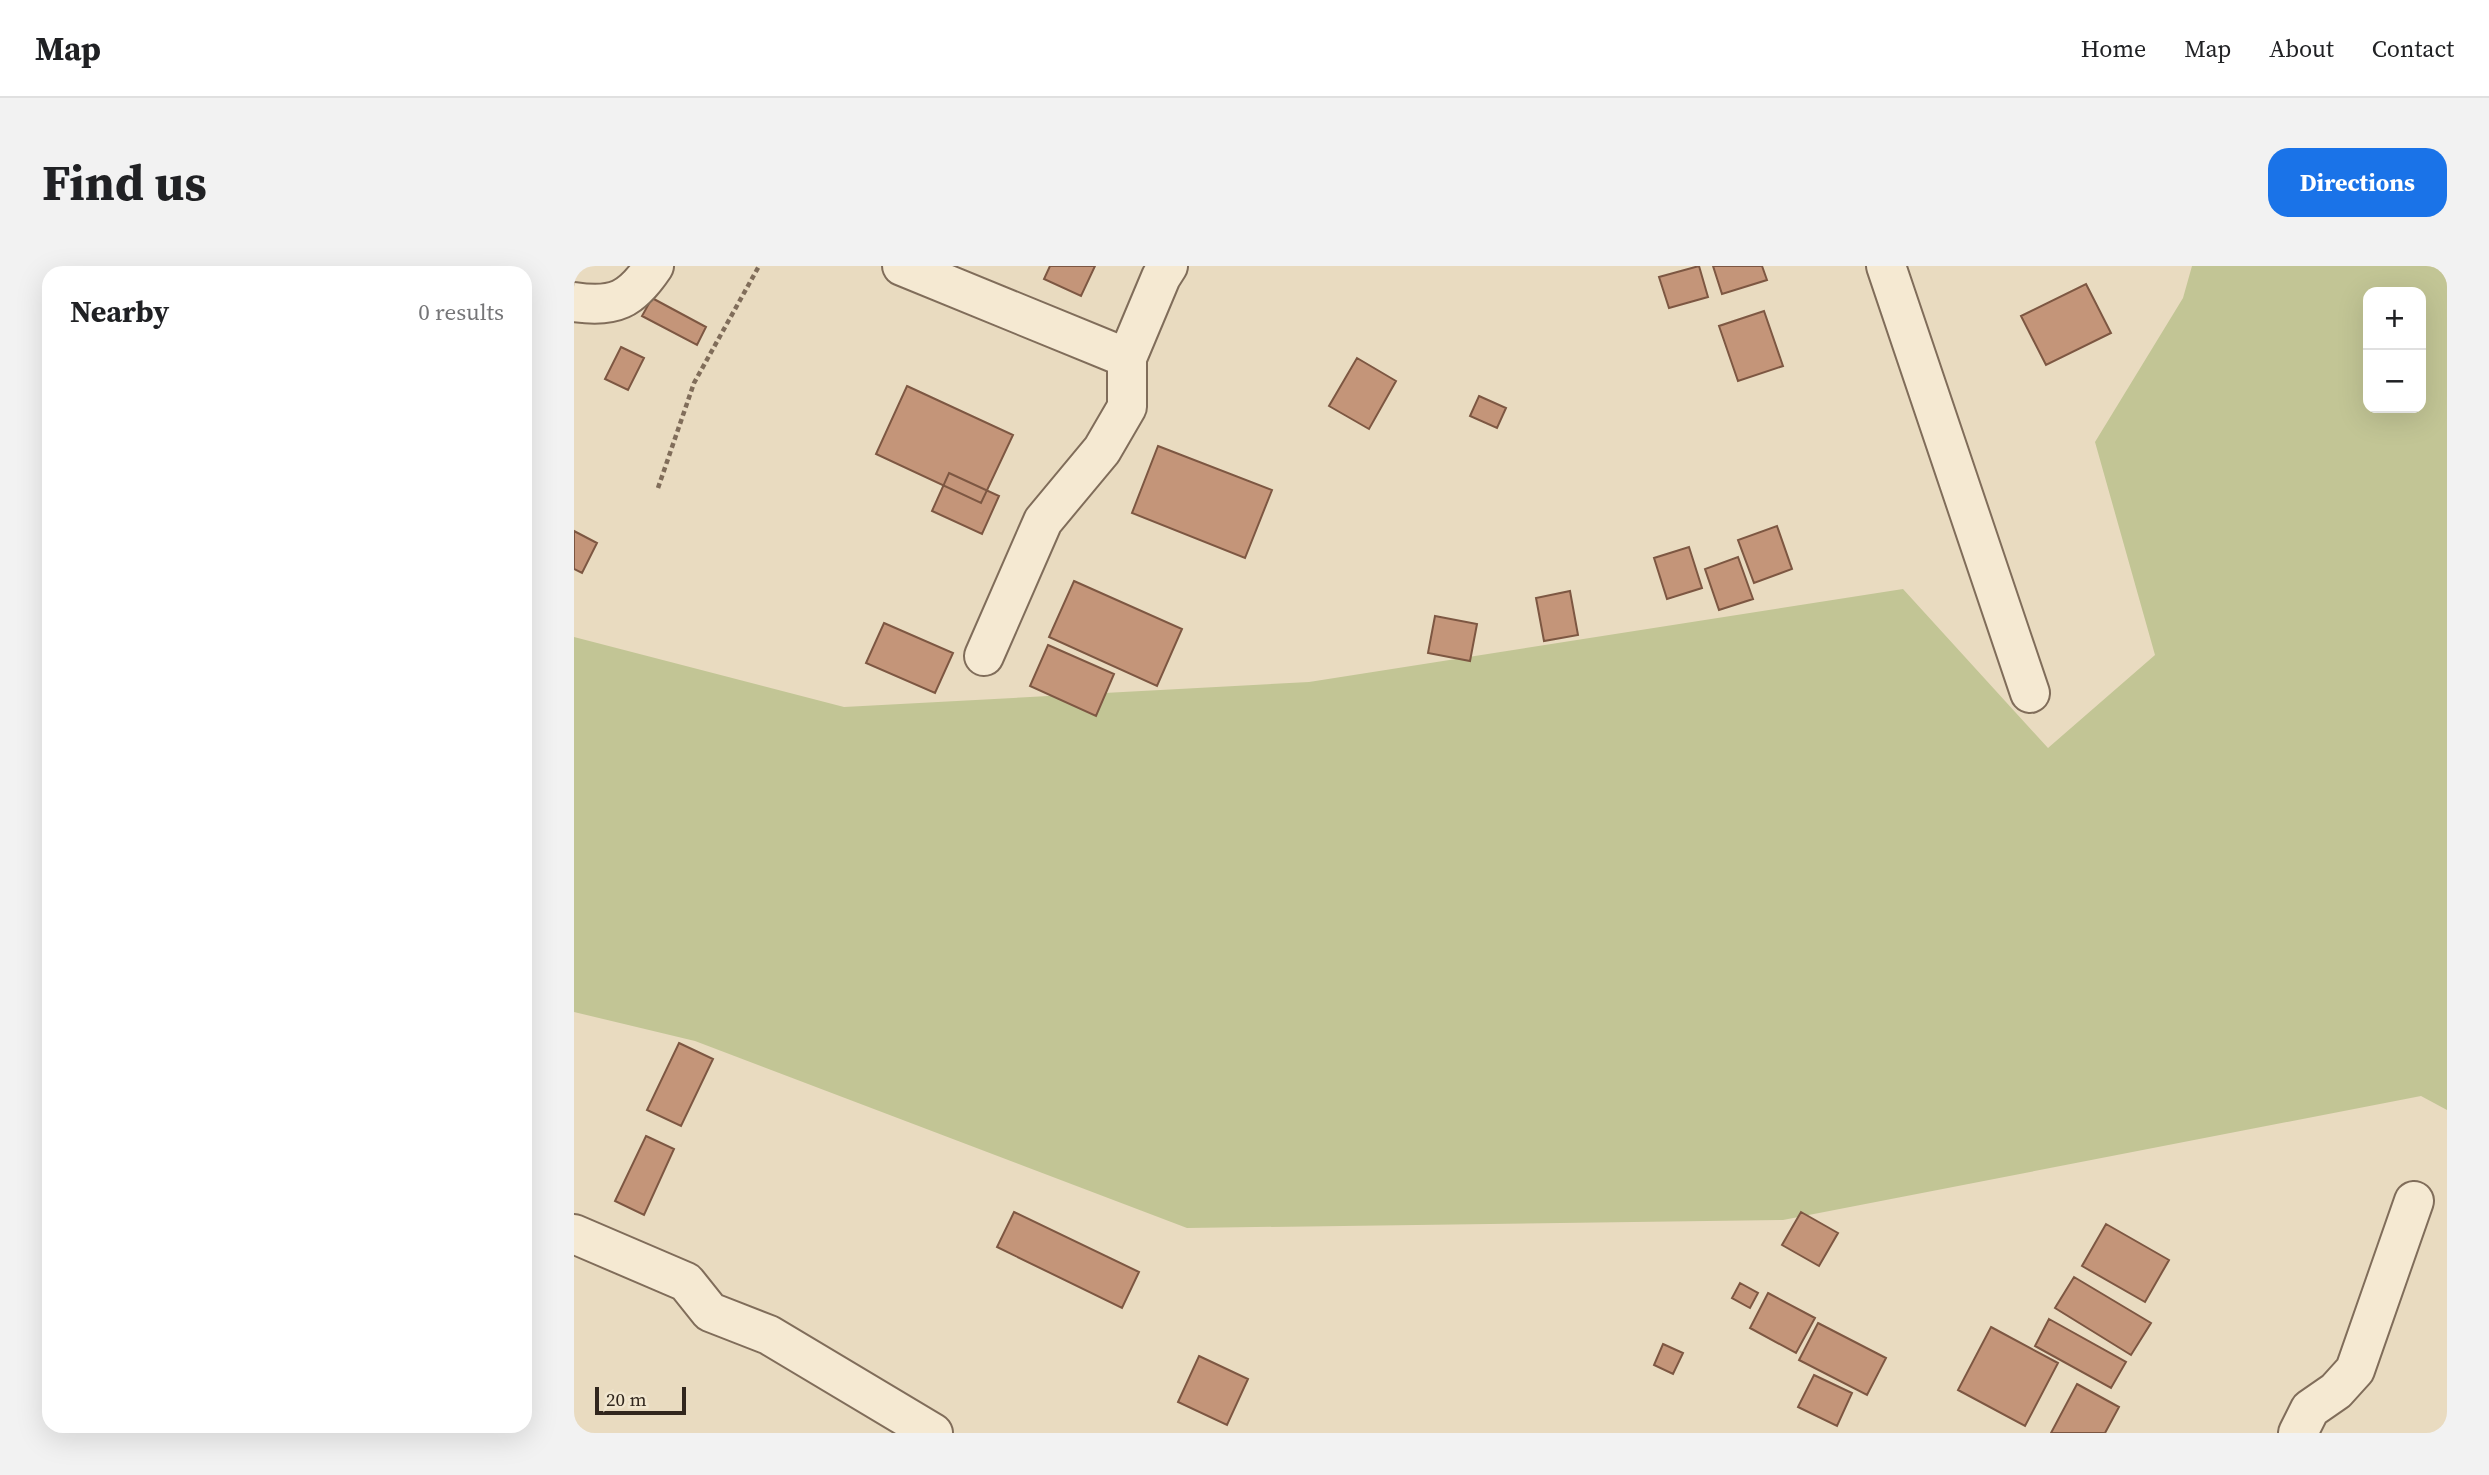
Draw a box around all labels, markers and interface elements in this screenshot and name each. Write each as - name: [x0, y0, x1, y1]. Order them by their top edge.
- text: Map: [35, 26, 101, 71]
- text: Home: [2081, 32, 2146, 65]
- text: Map: [2184, 32, 2231, 65]
- text: About: [2269, 32, 2334, 65]
- text: Contact: [2372, 32, 2454, 65]
- button: Directions: [2268, 148, 2447, 217]
- text: Find us: [42, 149, 207, 216]
- map controls: [2363, 287, 2426, 413]
- button: +: [2363, 287, 2426, 350]
- text: Nearby: [70, 291, 169, 332]
- text: 0 results: [418, 296, 504, 328]
- button: −: [2363, 350, 2426, 413]
- scale bar: [595, 1384, 686, 1416]
- text: 20 m: [606, 1386, 647, 1412]

